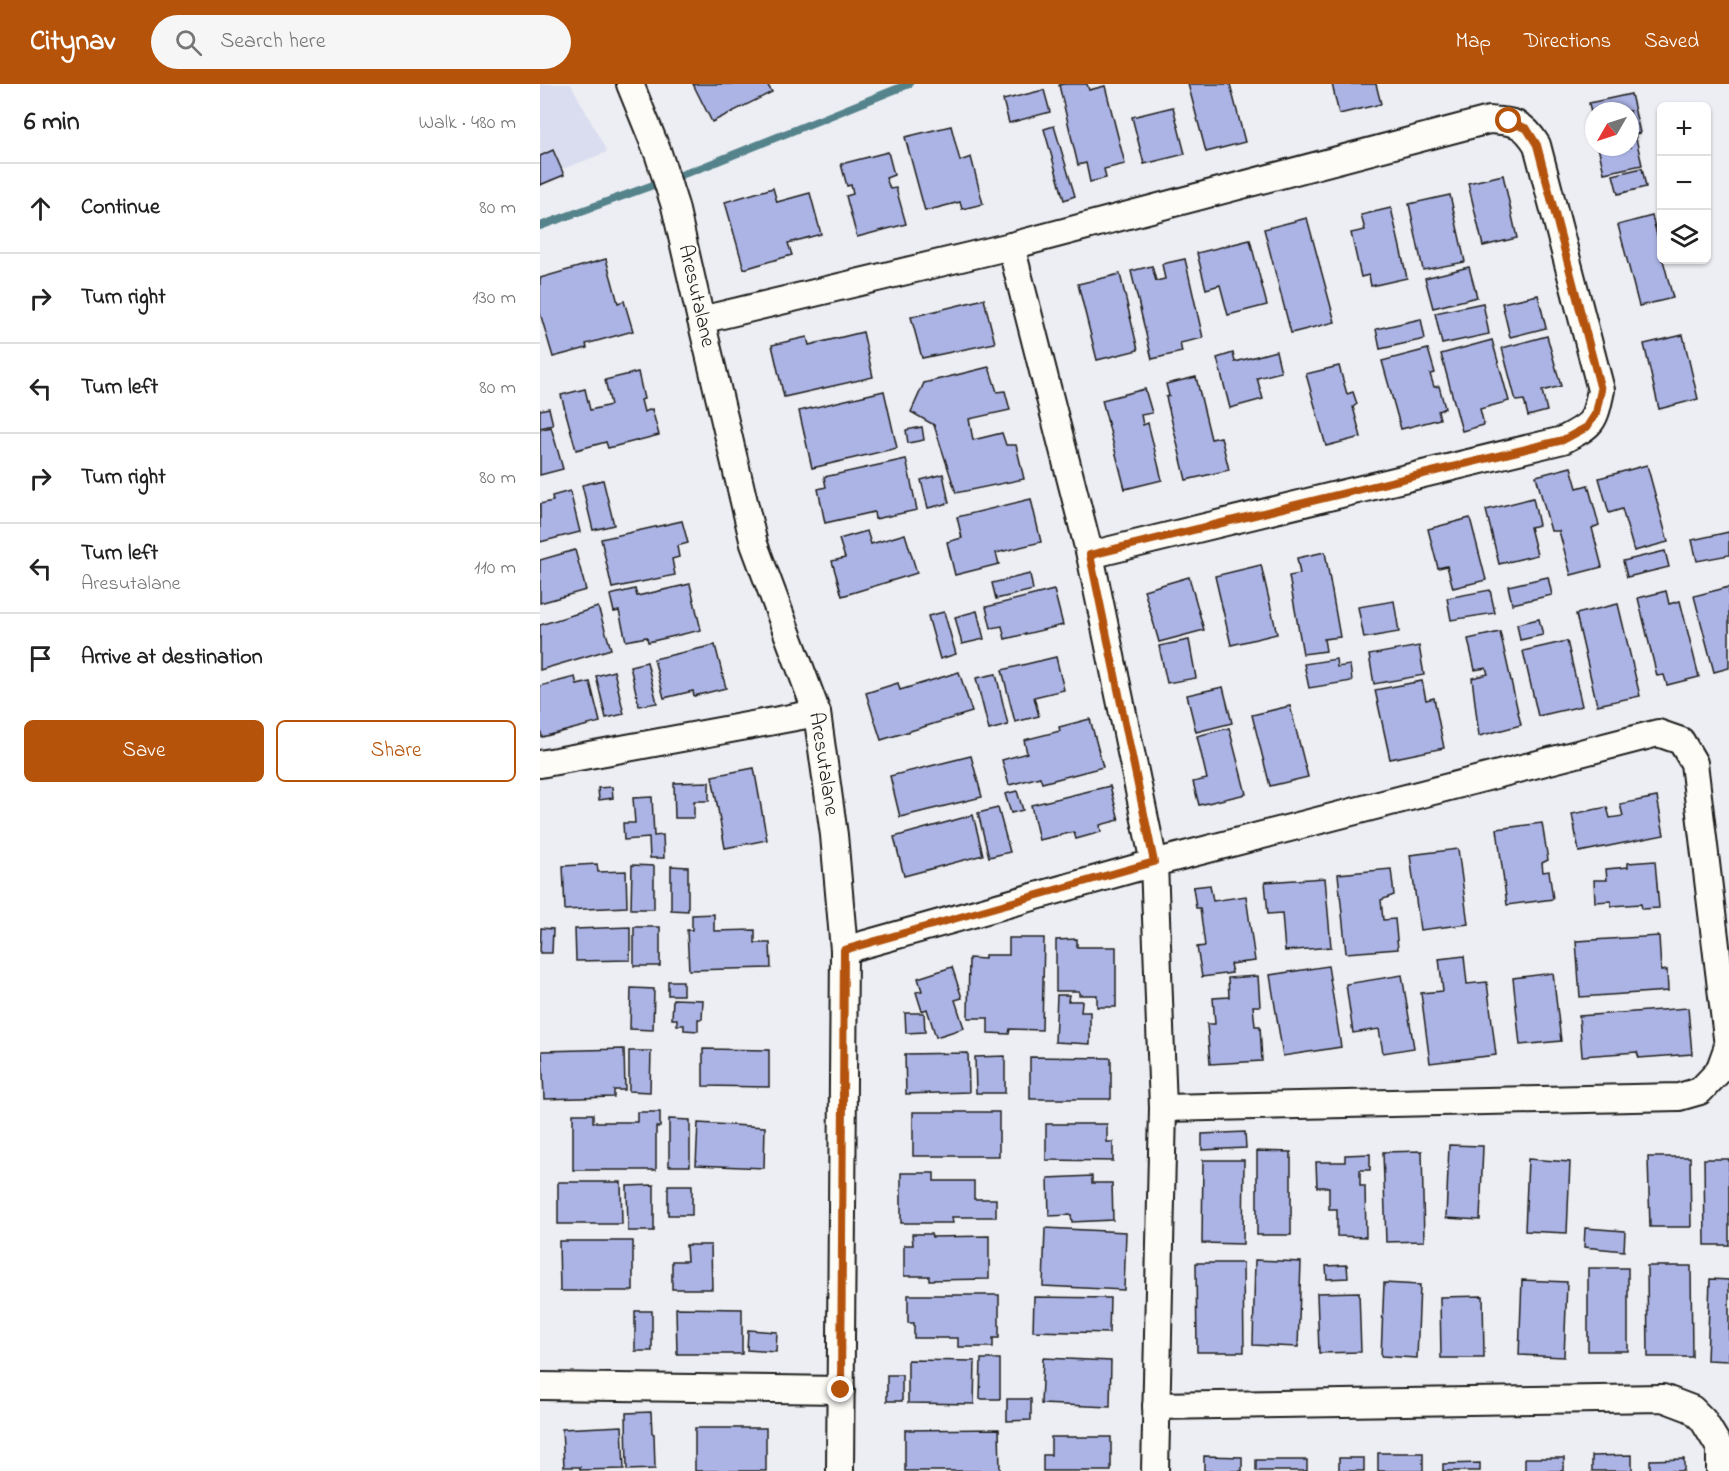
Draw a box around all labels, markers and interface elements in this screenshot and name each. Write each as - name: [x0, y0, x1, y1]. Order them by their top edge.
- search box: [151, 15, 571, 69]
- text: Citynav: [30, 22, 115, 63]
- icon: search: [172, 26, 205, 59]
- text: Search here: [220, 26, 326, 58]
- text: Map: [1455, 27, 1491, 57]
- text: Directions: [1524, 27, 1611, 57]
- text: Saved: [1644, 27, 1699, 57]
- north arrow: [1585, 102, 1639, 156]
- map controls: [1657, 102, 1711, 264]
- button: +: [1657, 102, 1711, 156]
- text: 6 min: [24, 104, 80, 142]
- route start: [1495, 107, 1521, 133]
- text: Walk · 480 m: [418, 109, 516, 138]
- button: −: [1657, 156, 1711, 210]
- icon: ahead: [24, 192, 57, 225]
- text: Continue: [81, 192, 160, 224]
- text: 80 m: [479, 194, 516, 223]
- button: layers: [1657, 210, 1711, 264]
- street label: Aresutalane: [670, 242, 723, 351]
- icon: right: [24, 282, 57, 315]
- text: Turn right: [81, 282, 166, 314]
- text: 130 m: [472, 284, 516, 313]
- icon: left: [24, 372, 57, 405]
- text: Turn left: [81, 372, 158, 404]
- text: 80 m: [479, 374, 516, 403]
- icon: right: [24, 462, 57, 495]
- text: Turn right: [81, 462, 166, 494]
- text: 80 m: [479, 464, 516, 493]
- text: Turn left: [81, 538, 158, 570]
- icon: left: [24, 552, 57, 585]
- text: 110 m: [474, 554, 516, 583]
- text: Aresutalane: [81, 570, 181, 599]
- icon: arrive: [24, 642, 57, 675]
- text: Arrive at destination: [81, 642, 263, 674]
- street label: Aresutalane: [800, 710, 846, 819]
- button: Save: [24, 720, 264, 782]
- button: Share: [276, 720, 516, 782]
- route end: [827, 1376, 853, 1402]

